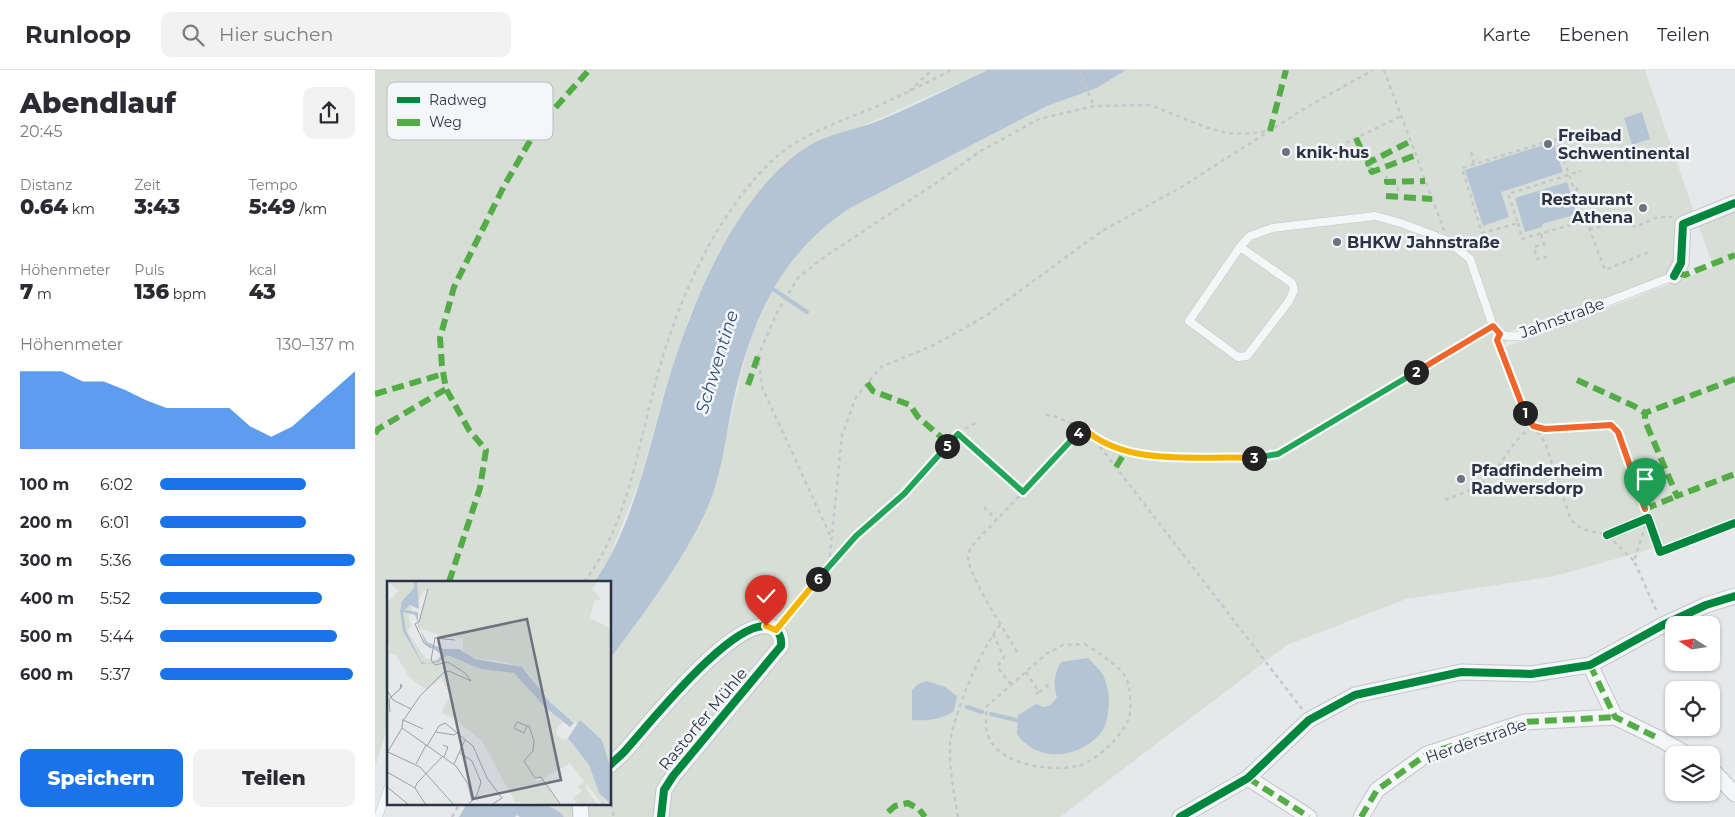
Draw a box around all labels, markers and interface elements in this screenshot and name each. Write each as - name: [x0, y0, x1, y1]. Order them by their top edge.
- search box: [161, 12, 511, 57]
- text: Runloop: [25, 20, 131, 49]
- icon: search: [179, 21, 207, 49]
- text: Hier suchen: [219, 23, 333, 46]
- text: Karte: [1482, 24, 1531, 46]
- text: Ebenen: [1559, 24, 1629, 46]
- text: Teilen: [1657, 24, 1710, 46]
- legend: [387, 82, 553, 140]
- text: Abendlauf: [20, 86, 176, 120]
- button: share: [303, 87, 355, 139]
- text: Radweg: [429, 91, 487, 109]
- text: Weg: [429, 113, 462, 131]
- text: 20:45: [20, 122, 63, 141]
- place label: Freibad Schwentinental: [1558, 126, 1690, 163]
- marker: Freibad Schwentinental: [1542, 138, 1554, 150]
- place label: knik-hus: [1296, 143, 1370, 162]
- marker: knik-hus: [1280, 146, 1292, 158]
- text: Distanz: [20, 176, 72, 194]
- text: Zeit: [134, 176, 161, 194]
- text: Tempo: [249, 176, 298, 194]
- place label: Restaurant Athena: [1541, 190, 1633, 227]
- text: 0.64: [20, 194, 68, 219]
- text: 3:43: [134, 194, 180, 219]
- text: 5:49: [249, 194, 296, 219]
- text: km: [68, 200, 95, 218]
- text: /km: [296, 200, 327, 218]
- marker: Restaurant Athena: [1637, 202, 1649, 214]
- place label: BHKW Jahnstraße: [1347, 233, 1500, 252]
- marker: BHKW Jahnstraße: [1331, 236, 1343, 248]
- text: Höhenmeter: [20, 261, 110, 279]
- text: Puls: [134, 261, 164, 279]
- text: kcal: [249, 261, 277, 279]
- text: 7: [20, 279, 33, 304]
- text: 136: [134, 279, 169, 304]
- text: 43: [249, 279, 276, 304]
- text: m: [33, 285, 52, 303]
- text: bpm: [169, 285, 207, 303]
- street label: Jahnstraße: [1516, 294, 1607, 342]
- water label: Schwentine: [691, 308, 743, 416]
- text: Höhenmeter: [20, 335, 123, 354]
- text: 130–137 m: [277, 335, 355, 354]
- pin: 2: [1403, 360, 1429, 384]
- text: 2: [1412, 363, 1421, 381]
- pin: 1: [1513, 400, 1537, 426]
- text: 1: [1523, 404, 1528, 422]
- pin: 4: [1065, 420, 1091, 446]
- text: 4: [1074, 424, 1083, 442]
- pin: 5: [935, 434, 959, 458]
- text: 5: [943, 437, 952, 455]
- pin: 3: [1241, 446, 1267, 470]
- text: 3: [1250, 449, 1259, 467]
- pin: [1624, 458, 1666, 509]
- place label: Pfadfinderheim Radwersdorp: [1471, 461, 1603, 498]
- icon: arrive: [1631, 465, 1659, 493]
- marker: Pfadfinderheim Radwersdorp: [1455, 473, 1467, 485]
- text: 100 m: [20, 475, 69, 494]
- text: 6:02: [100, 475, 133, 494]
- text: 200 m: [20, 513, 72, 532]
- text: 6:01: [100, 513, 130, 532]
- text: 300 m: [20, 551, 73, 570]
- text: 5:36: [100, 551, 131, 570]
- pin: 6: [805, 566, 831, 592]
- text: 6: [814, 570, 823, 588]
- pin: [745, 575, 787, 626]
- inset map: [387, 581, 611, 804]
- icon: check: [752, 582, 780, 610]
- text: 400 m: [20, 589, 74, 608]
- text: 5:52: [100, 589, 131, 608]
- north arrow: [1665, 616, 1720, 671]
- map controls: [1665, 616, 1720, 801]
- text: 500 m: [20, 627, 73, 646]
- text: 5:44: [100, 627, 134, 646]
- street label: Rastorfer Mühle: [655, 664, 751, 774]
- text: 600 m: [20, 665, 73, 684]
- text: 5:37: [100, 665, 131, 684]
- button: locate: [1665, 681, 1720, 736]
- street label: Herderstraße: [1423, 715, 1529, 767]
- button: layers: [1665, 746, 1720, 801]
- button: Speichern: [20, 749, 183, 807]
- button: Teilen: [193, 749, 355, 807]

